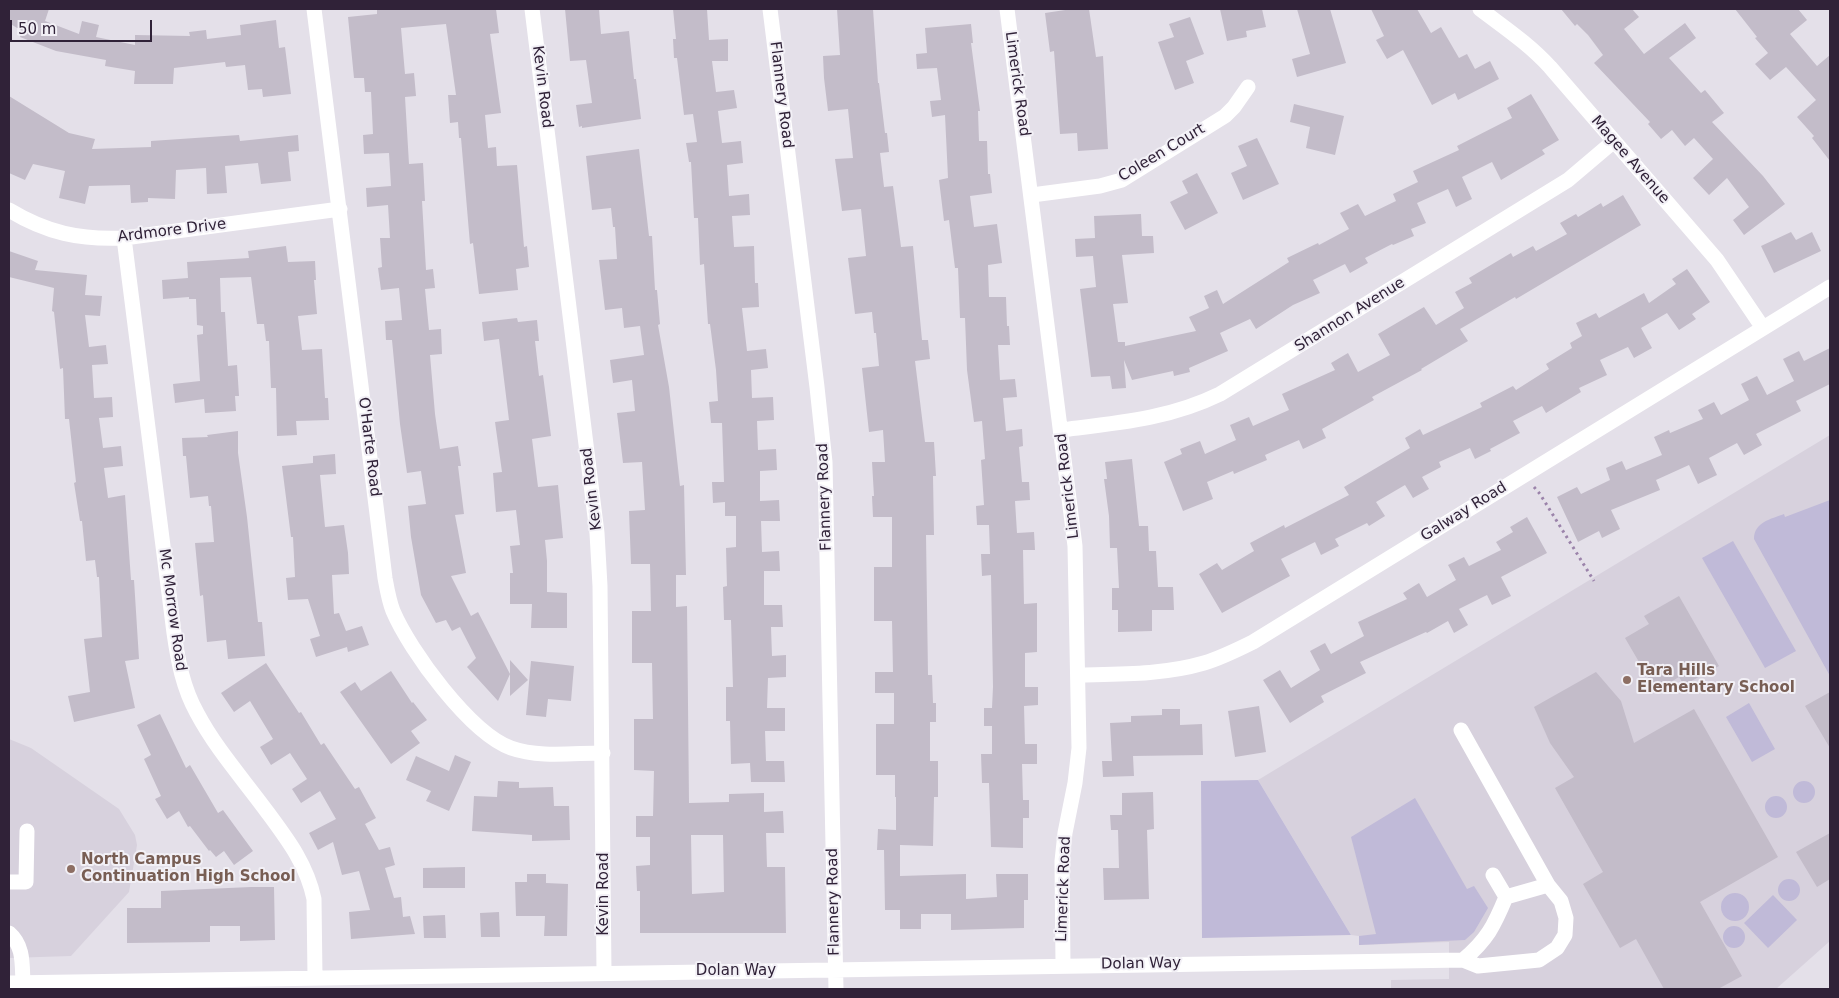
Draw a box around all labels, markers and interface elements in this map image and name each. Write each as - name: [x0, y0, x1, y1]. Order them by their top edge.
- scale bar: [12, 10, 155, 42]
- text: 50 m: [18, 20, 56, 38]
- street label: Limerick Road: [1001, 30, 1033, 138]
- street label: Flannery Road: [766, 40, 796, 150]
- street label: Kevin Road: [528, 45, 556, 129]
- street label: Magee Avenue: [1587, 112, 1673, 208]
- street label: Coleen Court: [1115, 120, 1209, 186]
- street label: Ardmore Drive: [117, 215, 227, 247]
- street label: Shannon Avenue: [1292, 274, 1408, 356]
- street label: O'Harte Road: [354, 396, 384, 498]
- street label: Limerick Road: [1053, 432, 1083, 540]
- street label: Flannery Road: [814, 443, 836, 551]
- street label: Kevin Road: [578, 447, 606, 531]
- street label: Galway Road: [1418, 478, 1510, 546]
- street label: Mc Morrow Road: [154, 548, 190, 672]
- place label: Tara Hills Elementary School: [1637, 662, 1795, 697]
- marker: Tara Hills Elementary School: [1621, 674, 1633, 686]
- street label: Limerick Road: [1053, 836, 1075, 942]
- street label: Flannery Road: [824, 848, 844, 956]
- place label: North Campus Continuation High School: [81, 851, 296, 886]
- street label: Kevin Road: [595, 852, 613, 936]
- marker: North Campus Continuation High School: [65, 863, 77, 875]
- street label: Dolan Way: [1101, 954, 1181, 974]
- street label: Dolan Way: [696, 962, 776, 980]

